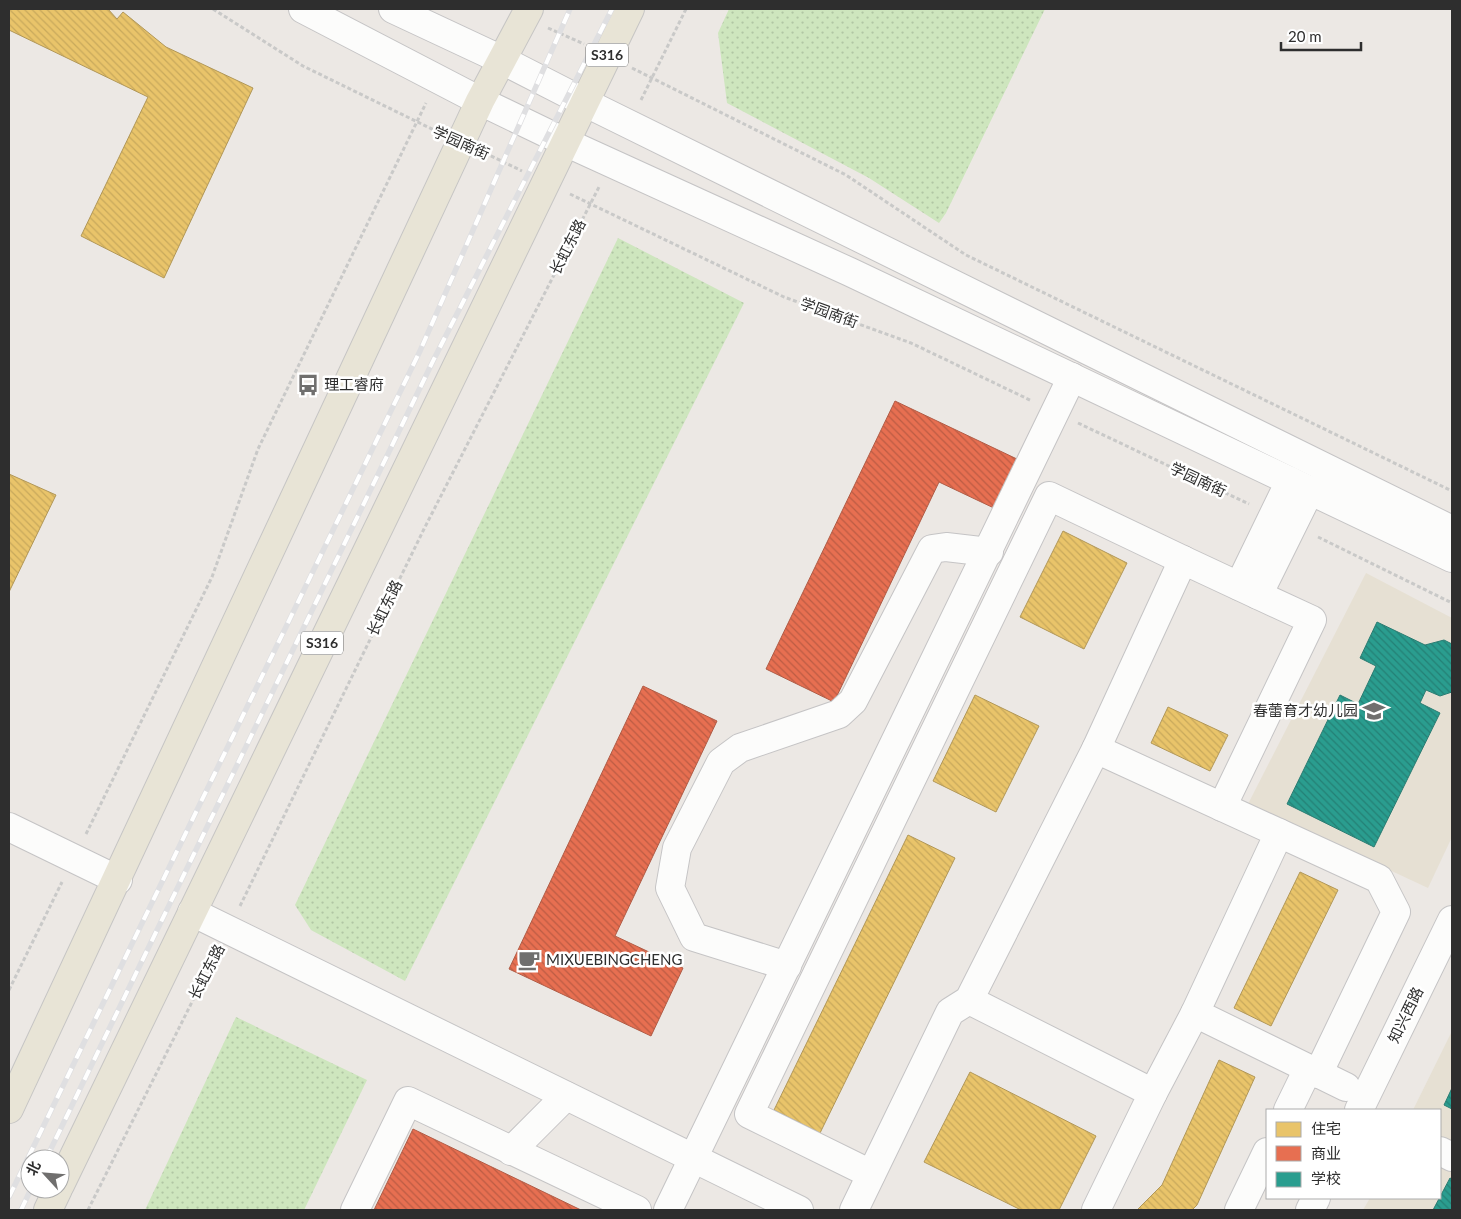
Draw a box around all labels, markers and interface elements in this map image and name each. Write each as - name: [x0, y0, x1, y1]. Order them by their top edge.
- scale bar: [1281, 20, 1361, 52]
- text: 20 m: [1288, 27, 1322, 45]
- road number: S316: [586, 44, 628, 66]
- street label: 学园南街: [430, 122, 492, 163]
- street label: 长虹东路: [545, 216, 589, 277]
- street label: 学园南街: [798, 293, 861, 331]
- bus stop icon: 理工睿府: [295, 372, 321, 398]
- place label: 理工睿府: [324, 375, 384, 393]
- street label: 学园南街: [1167, 458, 1229, 500]
- street label: 长虹东路: [363, 577, 405, 638]
- road number: S316: [301, 632, 343, 654]
- school or university icon: 春蕾育才幼儿园: [1361, 698, 1387, 724]
- place label: 春蕾育才幼儿园: [1253, 701, 1358, 719]
- street label: 长虹东路: [184, 941, 228, 1002]
- cafe icon: MIXUEBINGCHENG: [516, 947, 542, 973]
- place label: MIXUEBINGCHENG: [546, 950, 682, 968]
- street label: 知兴西路: [1384, 984, 1426, 1045]
- legend: [1266, 1109, 1441, 1199]
- text: 住宅: [1311, 1119, 1341, 1137]
- text: 商业: [1311, 1144, 1341, 1162]
- north arrow: [20, 1149, 70, 1199]
- text: 北: [22, 1158, 44, 1178]
- text: 学校: [1311, 1169, 1341, 1187]

